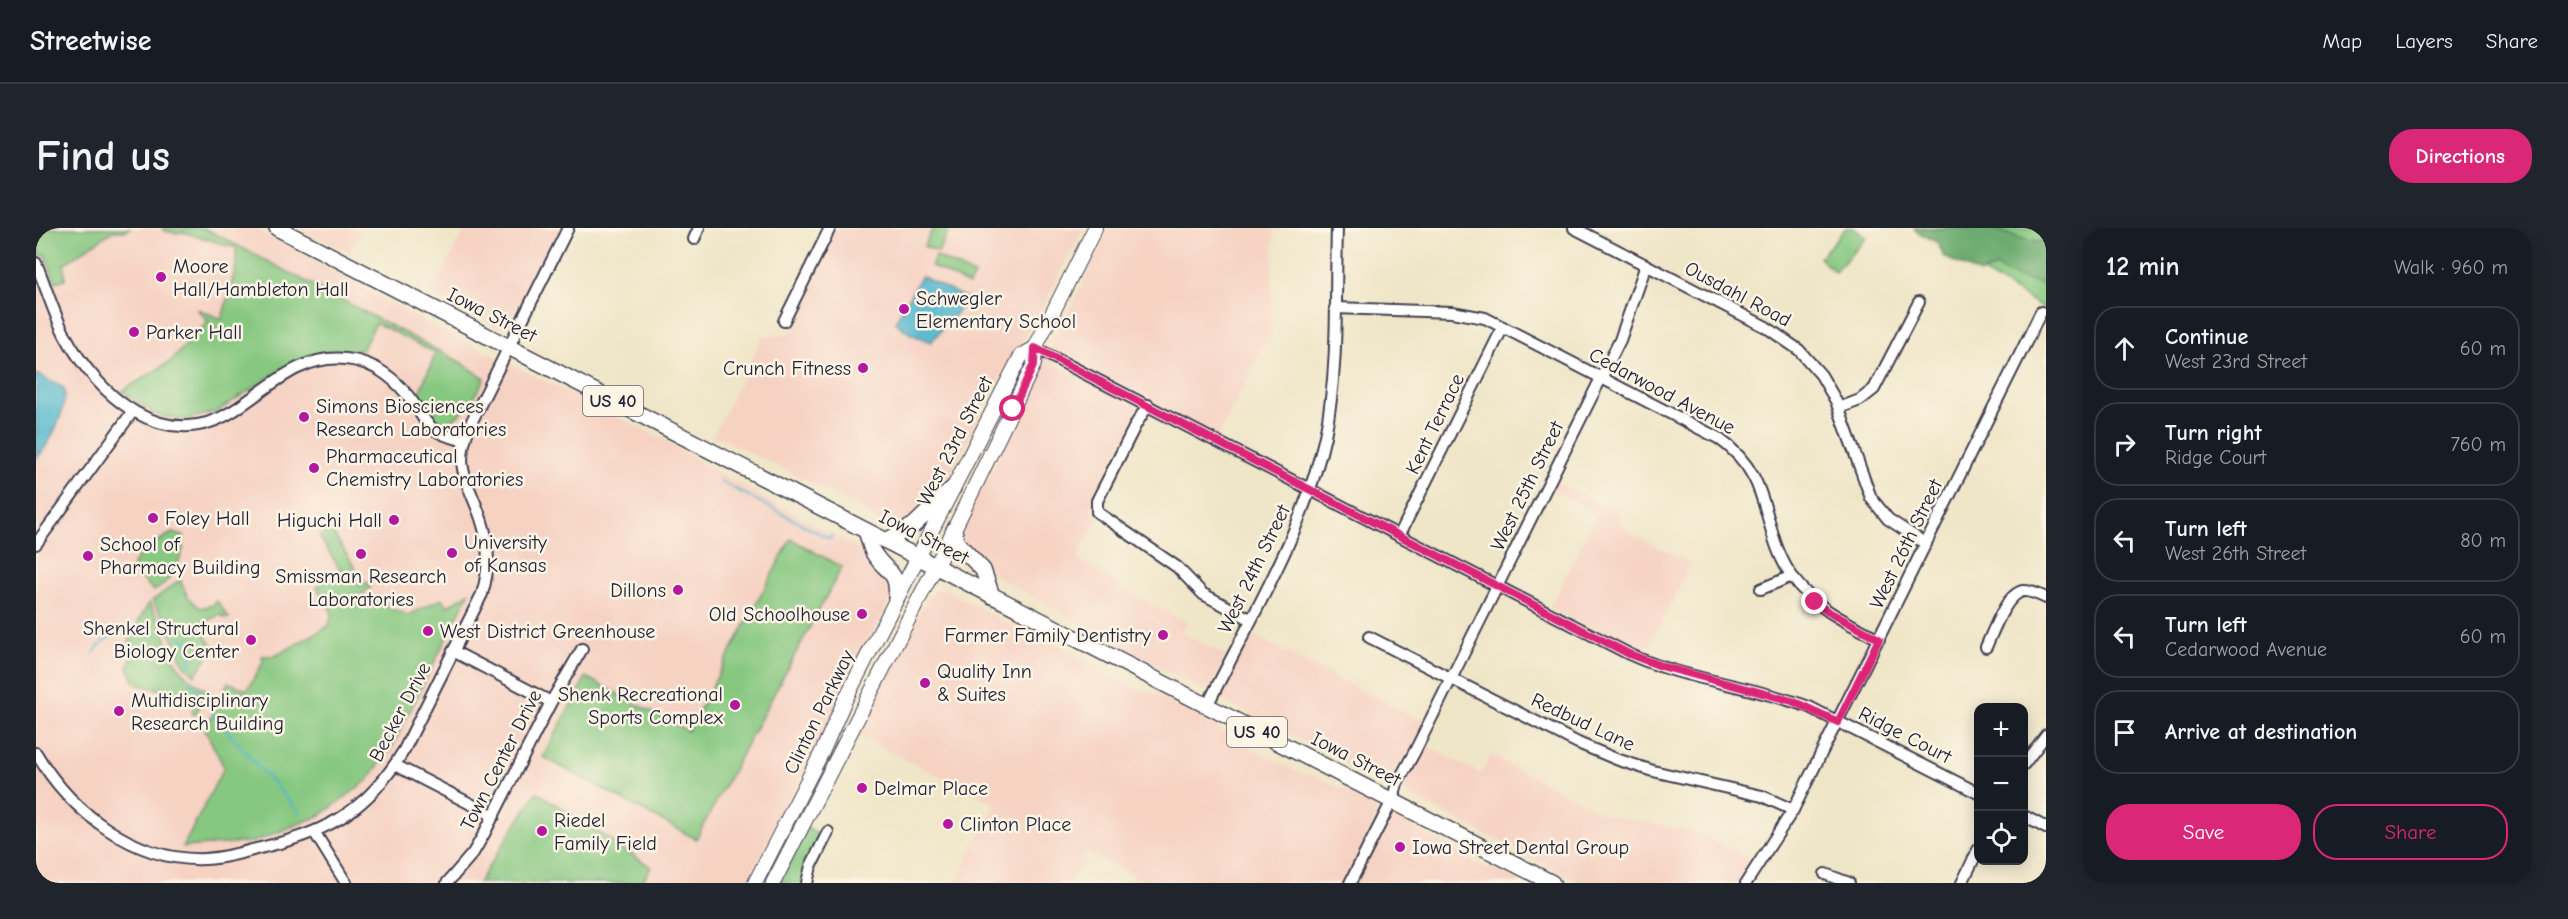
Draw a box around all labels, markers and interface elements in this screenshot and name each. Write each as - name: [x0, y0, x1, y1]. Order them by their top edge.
- text: Streetwise: [30, 25, 151, 57]
- text: Map: [2323, 29, 2362, 53]
- text: Layers: [2395, 29, 2453, 53]
- text: Share: [2486, 29, 2538, 53]
- button: Directions: [2389, 129, 2532, 183]
- text: Find us: [36, 132, 170, 181]
- text: 12 min: [2106, 252, 2180, 282]
- place label: Moore Hall/Hambleton Hall: [173, 255, 349, 301]
- street label: Ousdahl Road: [1681, 256, 1795, 332]
- text: Walk · 960 m: [2394, 256, 2508, 279]
- marker: Moore Hall/Hambleton Hall: [154, 270, 168, 284]
- street label: Iowa Street: [444, 283, 542, 348]
- place label: Schwegler Elementary School: [916, 287, 1076, 333]
- marker: Schwegler Elementary School: [897, 302, 911, 316]
- place label: Parker Hall: [146, 321, 242, 344]
- text: Continue: [2165, 324, 2248, 350]
- marker: Parker Hall: [127, 325, 141, 339]
- icon: ahead: [2108, 332, 2141, 365]
- text: 60 m: [2460, 337, 2506, 360]
- street label: Cedarwood Avenue: [1585, 343, 1739, 439]
- text: West 23rd Street: [2165, 350, 2307, 373]
- place label: Crunch Fitness: [723, 357, 851, 380]
- marker: Crunch Fitness: [856, 361, 870, 375]
- street label: Kent Terrace: [1401, 370, 1469, 478]
- street label: West 23rd Street: [913, 371, 998, 509]
- road number: US 40: [583, 386, 643, 416]
- place label: Simons Biosciences Research Laboratories: [316, 395, 506, 441]
- route start: [999, 395, 1025, 421]
- marker: Simons Biosciences Research Laboratories: [297, 410, 311, 424]
- street label: West 25th Street: [1486, 416, 1569, 555]
- text: Turn right: [2165, 420, 2262, 446]
- icon: right: [2108, 428, 2141, 461]
- text: 760 m: [2450, 433, 2506, 456]
- place label: Pharmaceutical Chemistry Laboratories: [326, 445, 523, 491]
- text: Ridge Court: [2165, 446, 2266, 469]
- marker: Pharmaceutical Chemistry Laboratories: [307, 461, 321, 475]
- street label: West 26th Street: [1865, 474, 1948, 613]
- street label: West 24th Street: [1213, 500, 1296, 637]
- street label: Iowa Street: [876, 505, 974, 570]
- place label: Foley Hall: [165, 507, 250, 530]
- place label: Higuchi Hall: [277, 509, 382, 532]
- marker: Foley Hall: [146, 511, 160, 525]
- marker: Higuchi Hall: [387, 513, 401, 527]
- text: Turn left: [2165, 516, 2247, 542]
- icon: left: [2108, 524, 2141, 557]
- text: 80 m: [2460, 529, 2506, 552]
- place label: University of Kansas: [464, 531, 547, 577]
- place label: School of Pharmacy Building: [100, 533, 261, 579]
- text: West 26th Street: [2165, 542, 2306, 565]
- marker: University of Kansas: [445, 546, 459, 560]
- marker: Smissman Research Laboratories: [354, 547, 368, 561]
- marker: School of Pharmacy Building: [81, 549, 95, 563]
- place label: Smissman Research Laboratories: [275, 565, 447, 611]
- place label: Dillons: [610, 579, 666, 602]
- marker: Dillons: [671, 583, 685, 597]
- route end: [1801, 588, 1827, 614]
- place label: Old Schoolhouse: [709, 603, 850, 626]
- marker: Old Schoolhouse: [855, 607, 869, 621]
- text: Turn left: [2165, 612, 2247, 638]
- place label: Shenkel Structural Biology Center: [83, 617, 239, 663]
- place label: West District Greenhouse: [440, 620, 655, 643]
- icon: left: [2108, 620, 2141, 653]
- marker: West District Greenhouse: [421, 624, 435, 638]
- place label: Farmer Family Dentistry: [945, 624, 1151, 647]
- text: 60 m: [2460, 625, 2506, 648]
- marker: Farmer Family Dentistry: [1156, 628, 1170, 642]
- marker: Shenkel Structural Biology Center: [244, 633, 258, 647]
- text: Cedarwood Avenue: [2165, 638, 2327, 661]
- street label: Clinton Parkway: [779, 646, 859, 778]
- street label: Becker Drive: [364, 658, 436, 766]
- place label: Quality Inn & Suites: [937, 660, 1032, 706]
- marker: Quality Inn & Suites: [918, 676, 932, 690]
- place label: Shenk Recreational Sports Complex: [558, 683, 724, 729]
- street label: Town Center Drive: [456, 686, 546, 834]
- street label: Redbud Lane: [1528, 688, 1638, 756]
- place label: Multidisciplinary Research Building: [131, 689, 284, 735]
- marker: Shenk Recreational Sports Complex: [728, 698, 742, 712]
- street label: Ridge Court: [1855, 702, 1956, 769]
- map controls: [1974, 703, 2028, 865]
- button: +: [1974, 703, 2028, 757]
- marker: Multidisciplinary Research Building: [112, 704, 126, 718]
- icon: arrive: [2108, 716, 2141, 749]
- road number: US 40: [1227, 717, 1287, 747]
- text: Arrive at destination: [2165, 719, 2357, 745]
- street label: Iowa Street: [1308, 727, 1406, 792]
- button: −: [1974, 757, 2028, 811]
- place label: Delmar Place: [874, 777, 988, 800]
- marker: Delmar Place: [855, 781, 869, 795]
- button: Save: [2106, 804, 2301, 860]
- button: Share: [2313, 804, 2508, 860]
- place label: Riedel Family Field: [554, 809, 657, 855]
- button: locate: [1974, 811, 2028, 865]
- place label: Clinton Place: [960, 813, 1071, 836]
- marker: Clinton Place: [941, 817, 955, 831]
- marker: Riedel Family Field: [535, 824, 549, 838]
- place label: Iowa Street Dental Group: [1412, 836, 1629, 859]
- marker: Iowa Street Dental Group: [1393, 840, 1407, 854]

